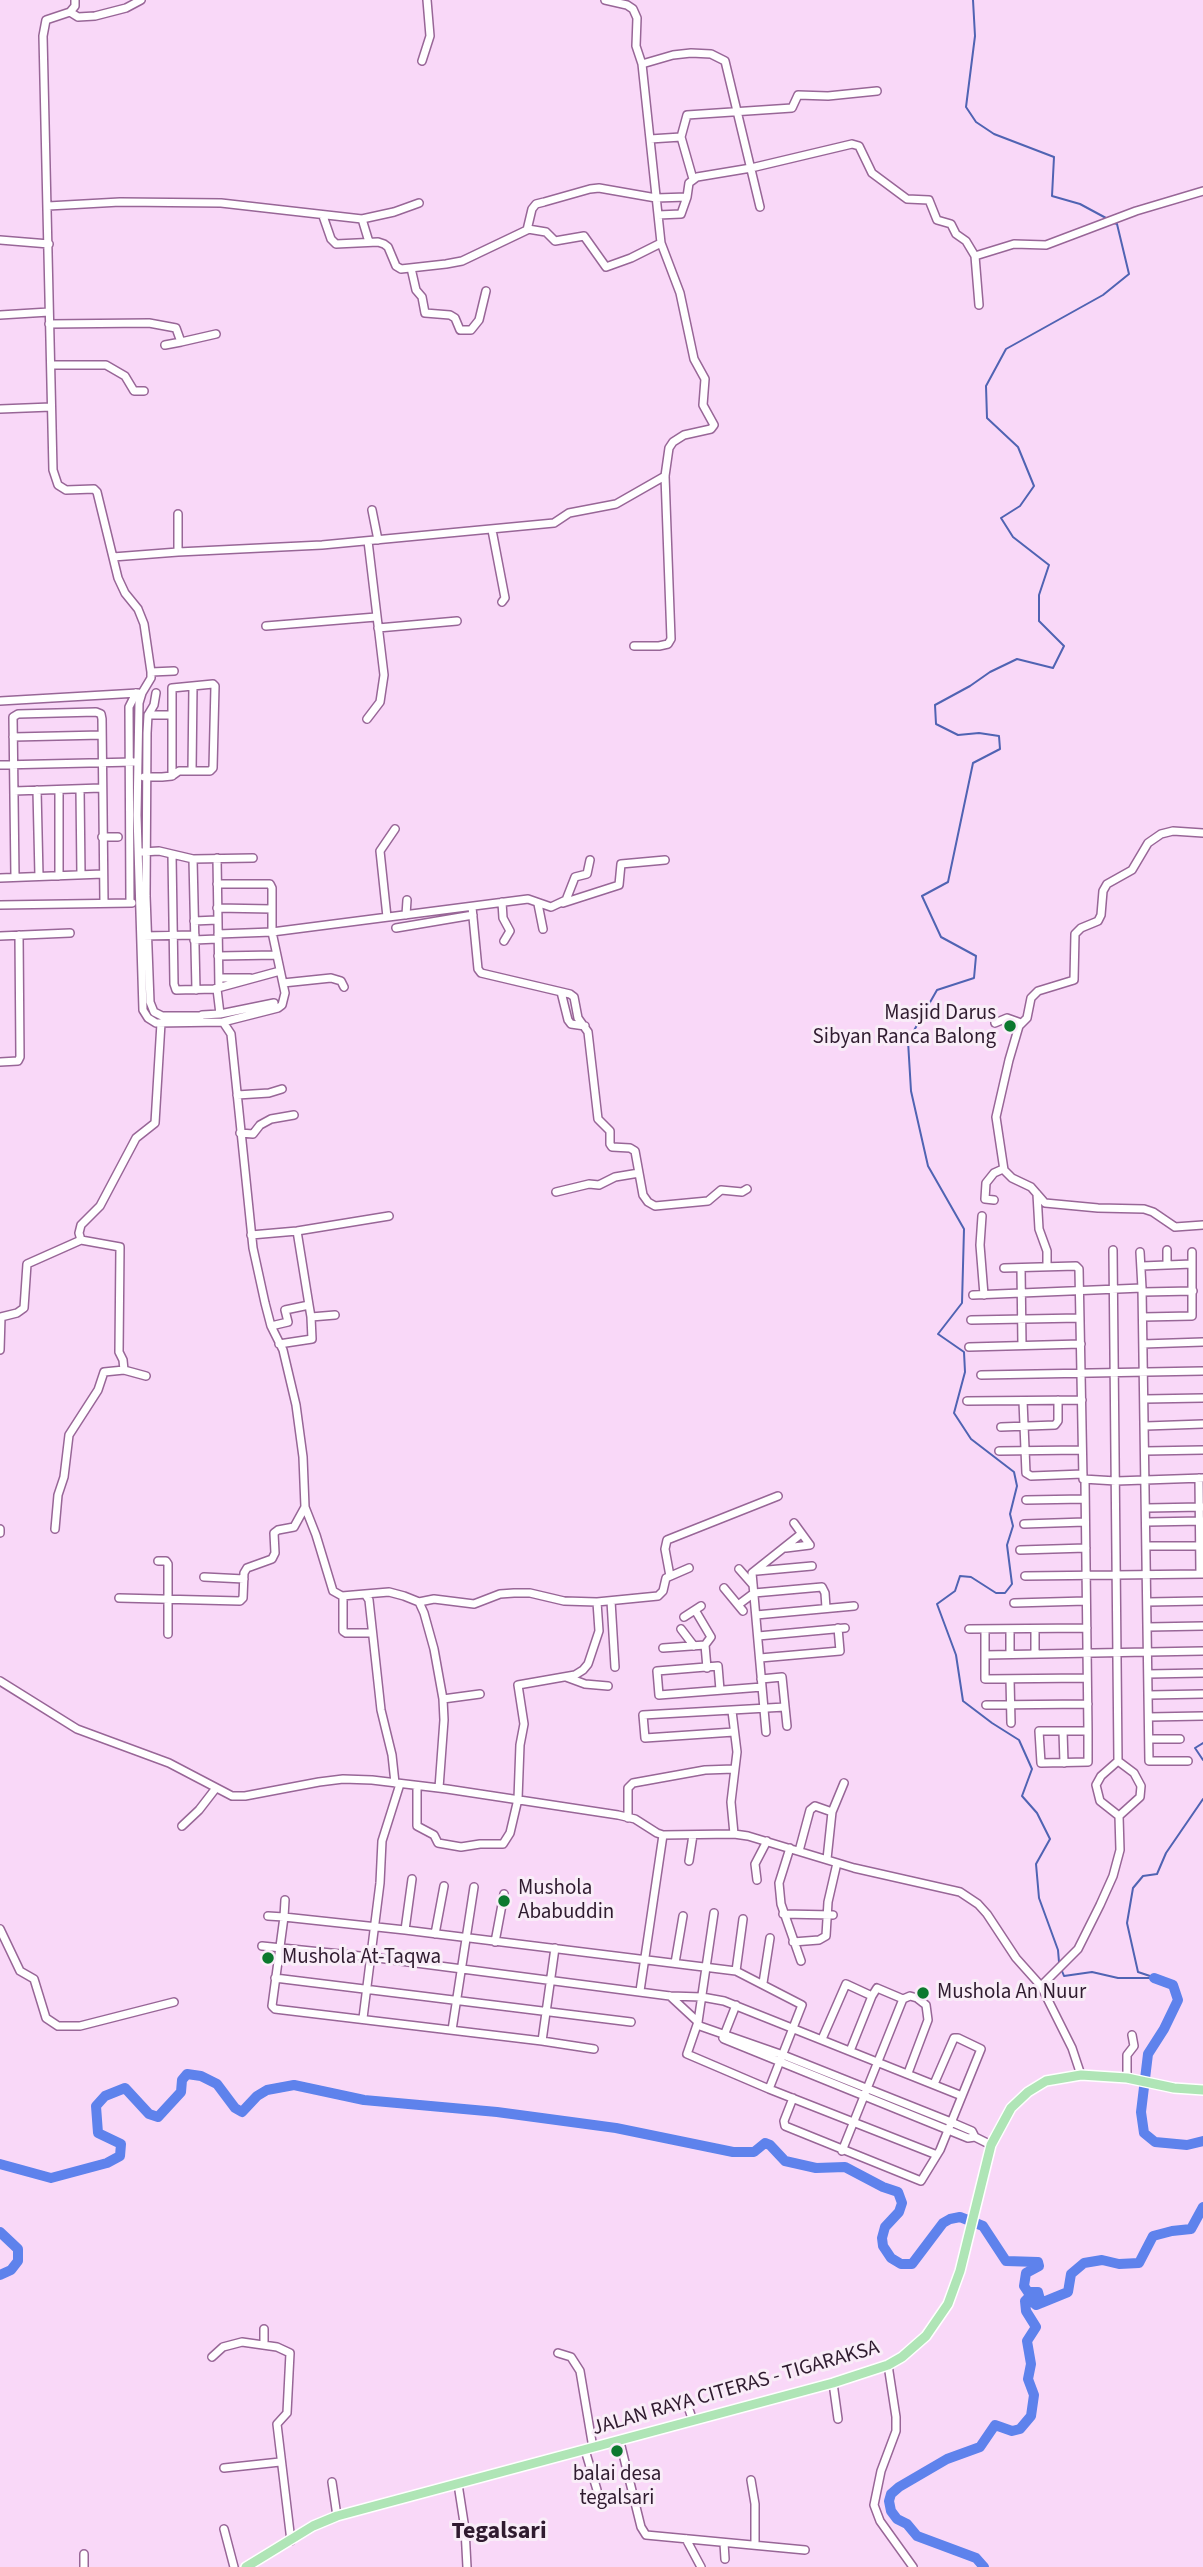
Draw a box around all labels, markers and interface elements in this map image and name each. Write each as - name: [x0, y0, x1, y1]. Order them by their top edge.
- place label: Masjid Darus Sibyan Ranca Balong: [813, 1001, 996, 1051]
- marker: Masjid Darus Sibyan Ranca Balong: [1002, 1018, 1018, 1034]
- place label: Mushola Ababuddin: [518, 1876, 614, 1926]
- marker: Mushola Ababuddin: [496, 1893, 512, 1909]
- place label: Mushola At-Taqwa: [282, 1945, 441, 1971]
- marker: Mushola At-Taqwa: [260, 1950, 276, 1966]
- place label: Mushola An Nuur: [937, 1980, 1086, 2006]
- marker: Mushola An Nuur: [915, 1985, 931, 2001]
- street label: JALAN RAYA CITERAS - TIGARAKSA: [590, 2336, 882, 2442]
- marker: balai desa tegalsari: [609, 2443, 625, 2459]
- place label: balai desa tegalsari: [573, 2462, 661, 2512]
- district label: Tegalsari: [451, 2519, 547, 2547]

